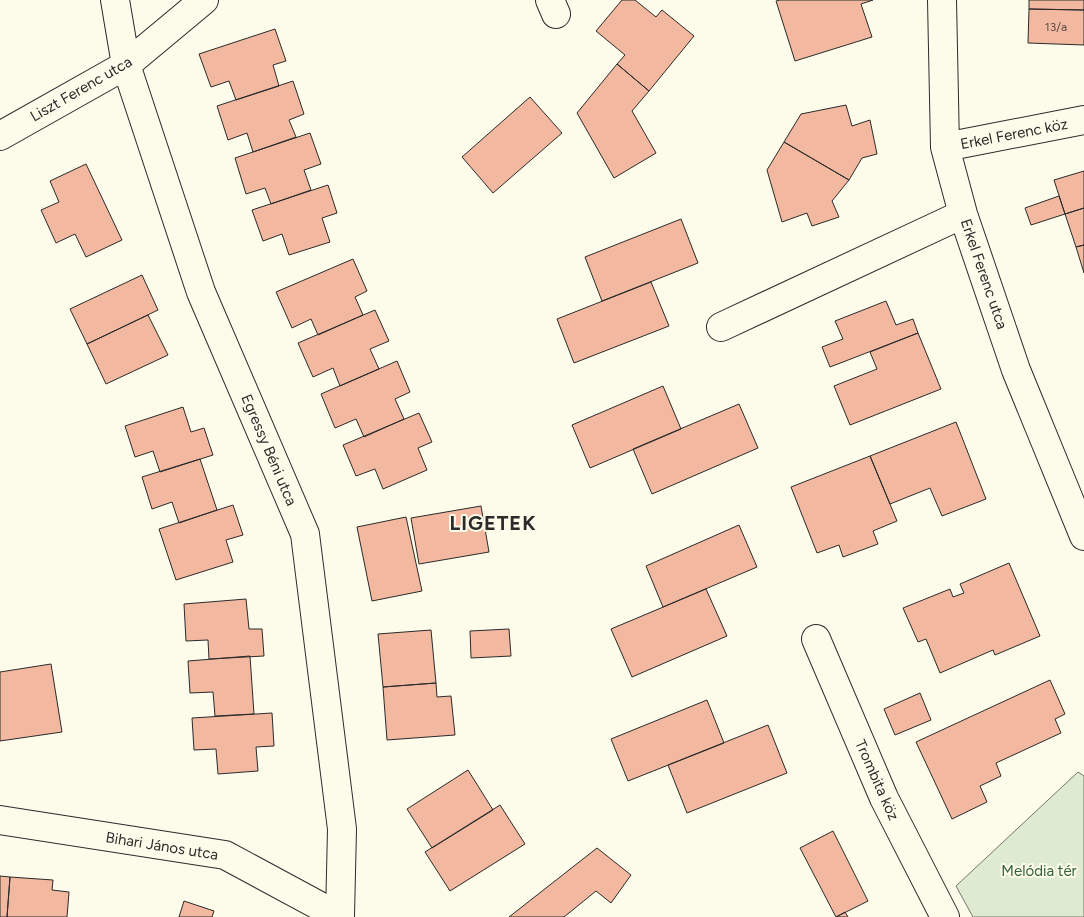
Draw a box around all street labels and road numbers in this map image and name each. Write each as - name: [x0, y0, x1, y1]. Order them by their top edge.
- street label: Liszt Ferenc utca: [27, 53, 135, 125]
- street label: Erkel Ferenc köz: [959, 115, 1069, 153]
- street label: Erkel Ferenc utca: [957, 216, 1011, 332]
- street label: Egressy Béni utca: [237, 392, 301, 508]
- street label: Trombita köz: [851, 737, 903, 823]
- street label: Bihari János utca: [104, 828, 220, 864]

